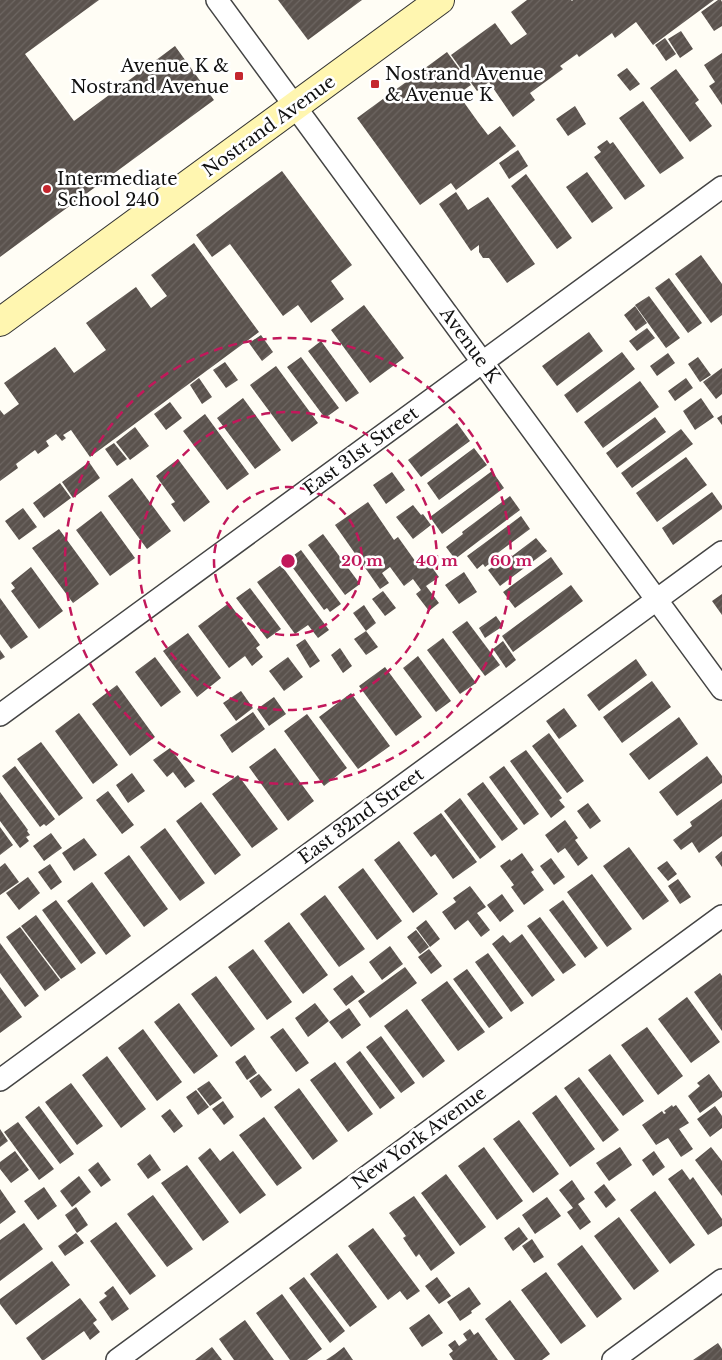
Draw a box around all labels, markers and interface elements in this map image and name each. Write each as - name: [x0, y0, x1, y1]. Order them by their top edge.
- place label: Avenue K & Nostrand Avenue: [70, 55, 229, 98]
- place label: Nostrand Avenue & Avenue K: [385, 63, 544, 106]
- marker: Avenue K & Nostrand Avenue: [233, 70, 245, 82]
- street label: Nostrand Avenue: [198, 71, 340, 181]
- marker: Nostrand Avenue & Avenue K: [369, 78, 381, 90]
- place label: Intermediate School 240: [57, 168, 178, 211]
- marker: Intermediate School 240: [41, 183, 53, 195]
- street label: Avenue K: [435, 302, 505, 388]
- street label: East 31st Street: [299, 402, 423, 500]
- text: 20 m: [341, 551, 383, 570]
- text: 40 m: [416, 551, 458, 570]
- text: 60 m: [490, 551, 532, 570]
- centre of rings: [279, 552, 297, 570]
- street label: East 32nd Street: [294, 763, 428, 869]
- street label: New York Avenue: [348, 1082, 490, 1194]

